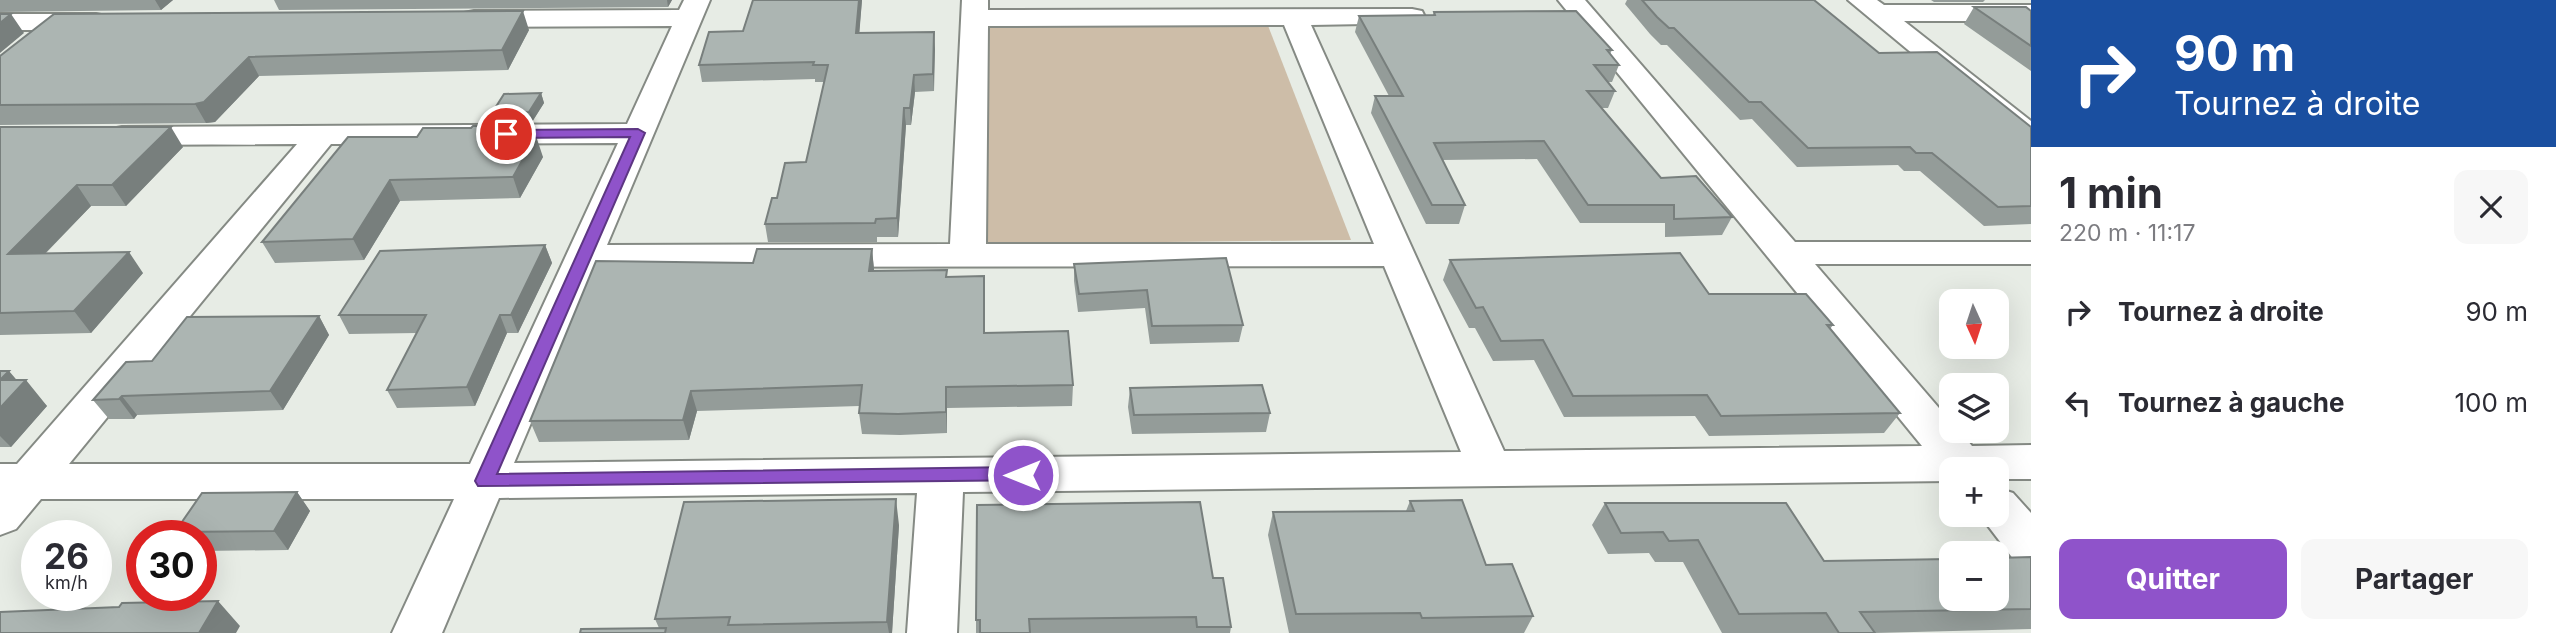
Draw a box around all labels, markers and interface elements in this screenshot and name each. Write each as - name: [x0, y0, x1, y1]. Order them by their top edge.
- text: 90 m: [2174, 24, 2295, 83]
- icon: right: [2059, 28, 2150, 119]
- text: Tournez à droite: [2174, 84, 2420, 123]
- pin: [476, 104, 536, 164]
- icon: arrive: [487, 115, 525, 153]
- text: 1 min: [2059, 167, 2163, 218]
- button: close: [2454, 170, 2528, 244]
- text: 220 m · 11:17: [2059, 219, 2195, 247]
- north arrow: [1939, 289, 2009, 359]
- map controls: [1939, 289, 2009, 611]
- icon: right: [2059, 293, 2097, 331]
- text: Tournez à droite: [2118, 296, 2324, 327]
- text: 90 m: [2465, 296, 2528, 327]
- button: layers: [1939, 373, 2009, 443]
- icon: left: [2059, 384, 2097, 422]
- text: Tournez à gauche: [2118, 387, 2344, 418]
- text: 100 m: [2455, 387, 2528, 418]
- position arrow: [986, 438, 1060, 512]
- button: +: [1939, 457, 2009, 527]
- speed limit sign: 30: [126, 520, 217, 611]
- text: 26: [44, 535, 89, 577]
- button: Quitter: [2059, 539, 2287, 619]
- button: Partager: [2301, 539, 2528, 619]
- button: −: [1939, 541, 2009, 611]
- text: km/h: [45, 572, 88, 593]

